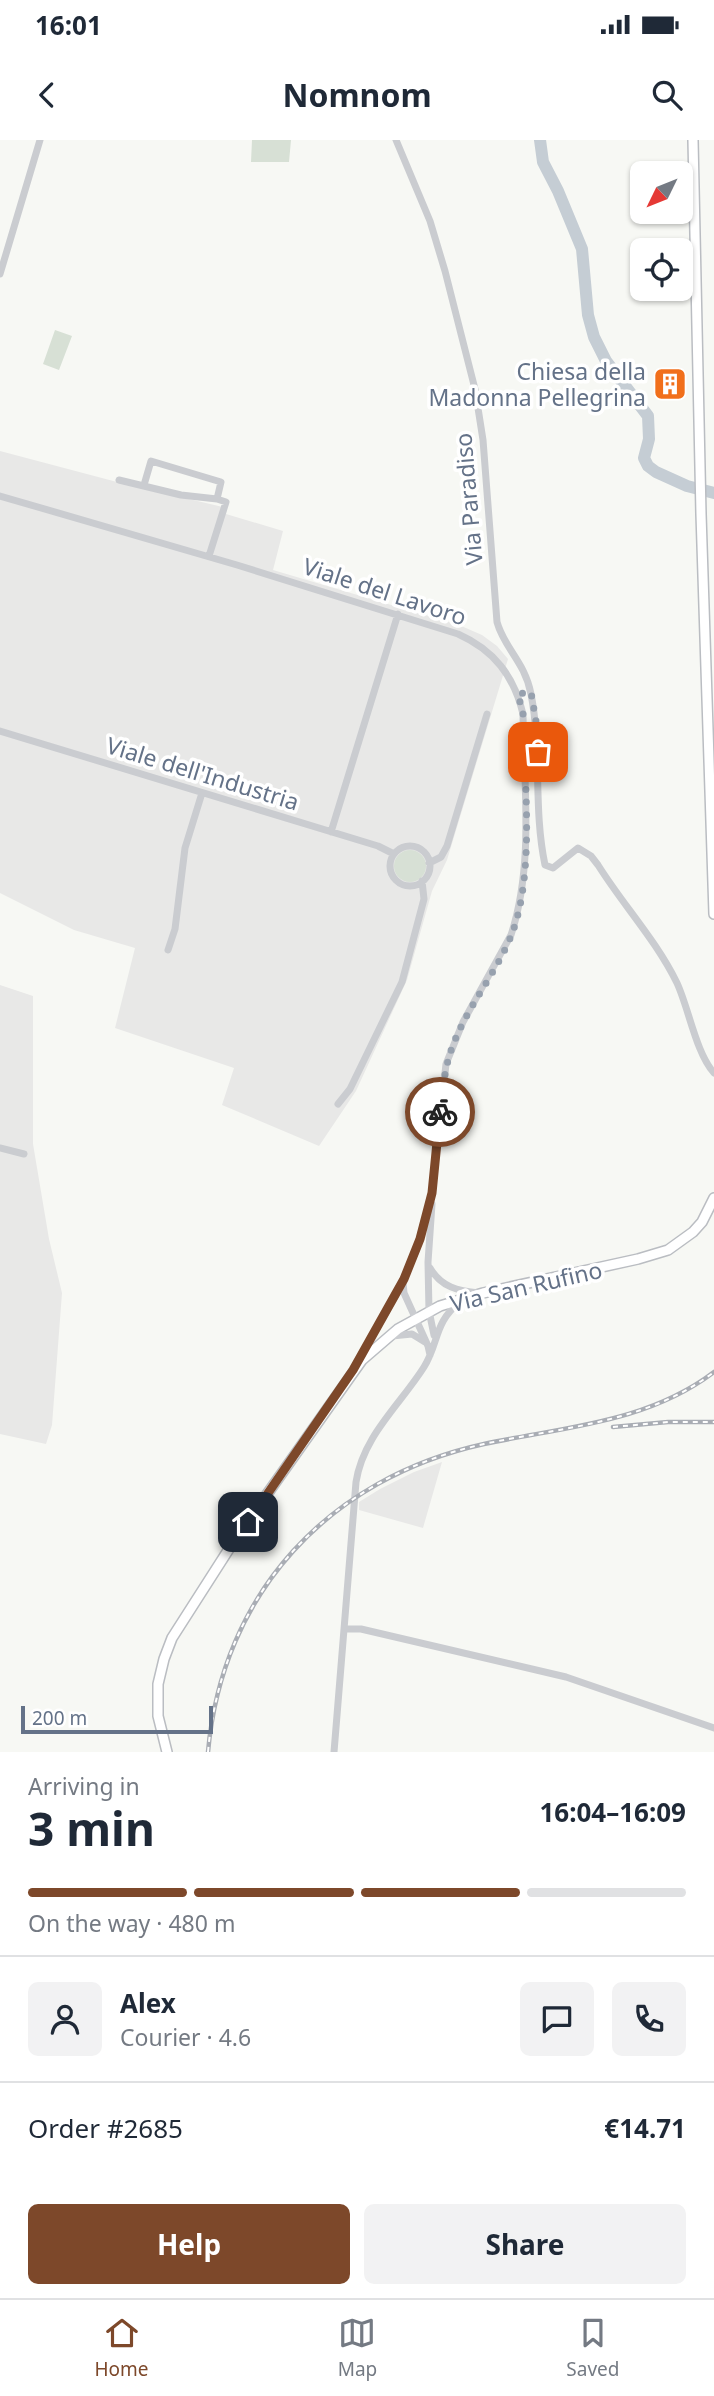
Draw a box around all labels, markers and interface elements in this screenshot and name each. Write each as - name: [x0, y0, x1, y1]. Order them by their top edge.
- text: 16:01: [35, 7, 102, 43]
- text: Nomnom: [282, 73, 432, 116]
- icon: back: [28, 76, 66, 114]
- icon: search: [648, 76, 686, 114]
- north arrow: [630, 161, 693, 224]
- map controls: [630, 161, 693, 301]
- button: locate: [630, 238, 693, 301]
- place label: Chiesa della Madonna Pellegrina: [428, 355, 646, 413]
- building icon: Chiesa della Madonna Pellegrina: [651, 365, 689, 403]
- street label: Via Paradiso: [446, 432, 490, 566]
- street label: Viale del Lavoro: [299, 550, 471, 632]
- pin: [508, 722, 568, 782]
- street label: Viale dell'Industria: [103, 729, 303, 817]
- icon: bag: [519, 733, 557, 771]
- courier: [405, 1077, 475, 1147]
- icon: bike: [421, 1093, 459, 1131]
- street label: Via San Rufino: [447, 1253, 605, 1319]
- pin: [218, 1492, 278, 1552]
- icon: home: [229, 1503, 267, 1541]
- scale bar: [21, 1703, 214, 1735]
- text: 200 m: [32, 1705, 87, 1731]
- text: Arriving in: [28, 1770, 140, 1802]
- text: 16:04–16:09: [539, 1794, 686, 1830]
- text: 3 min: [28, 1797, 155, 1859]
- text: On the way · 480 m: [28, 1907, 235, 1939]
- button: person: [28, 1982, 102, 2056]
- button: chat: [520, 1982, 594, 2056]
- button: phone: [612, 1982, 686, 2056]
- text: Alex: [120, 1985, 176, 2021]
- text: Courier · 4.6: [120, 2021, 251, 2053]
- text: Order #2685: [28, 2110, 183, 2146]
- text: €14.71: [604, 2110, 686, 2146]
- button: Help: [28, 2204, 350, 2284]
- button: Share: [364, 2204, 686, 2284]
- tab: Home: [95, 2314, 149, 2382]
- tab: Map: [338, 2314, 377, 2382]
- tab: Saved: [566, 2314, 619, 2382]

